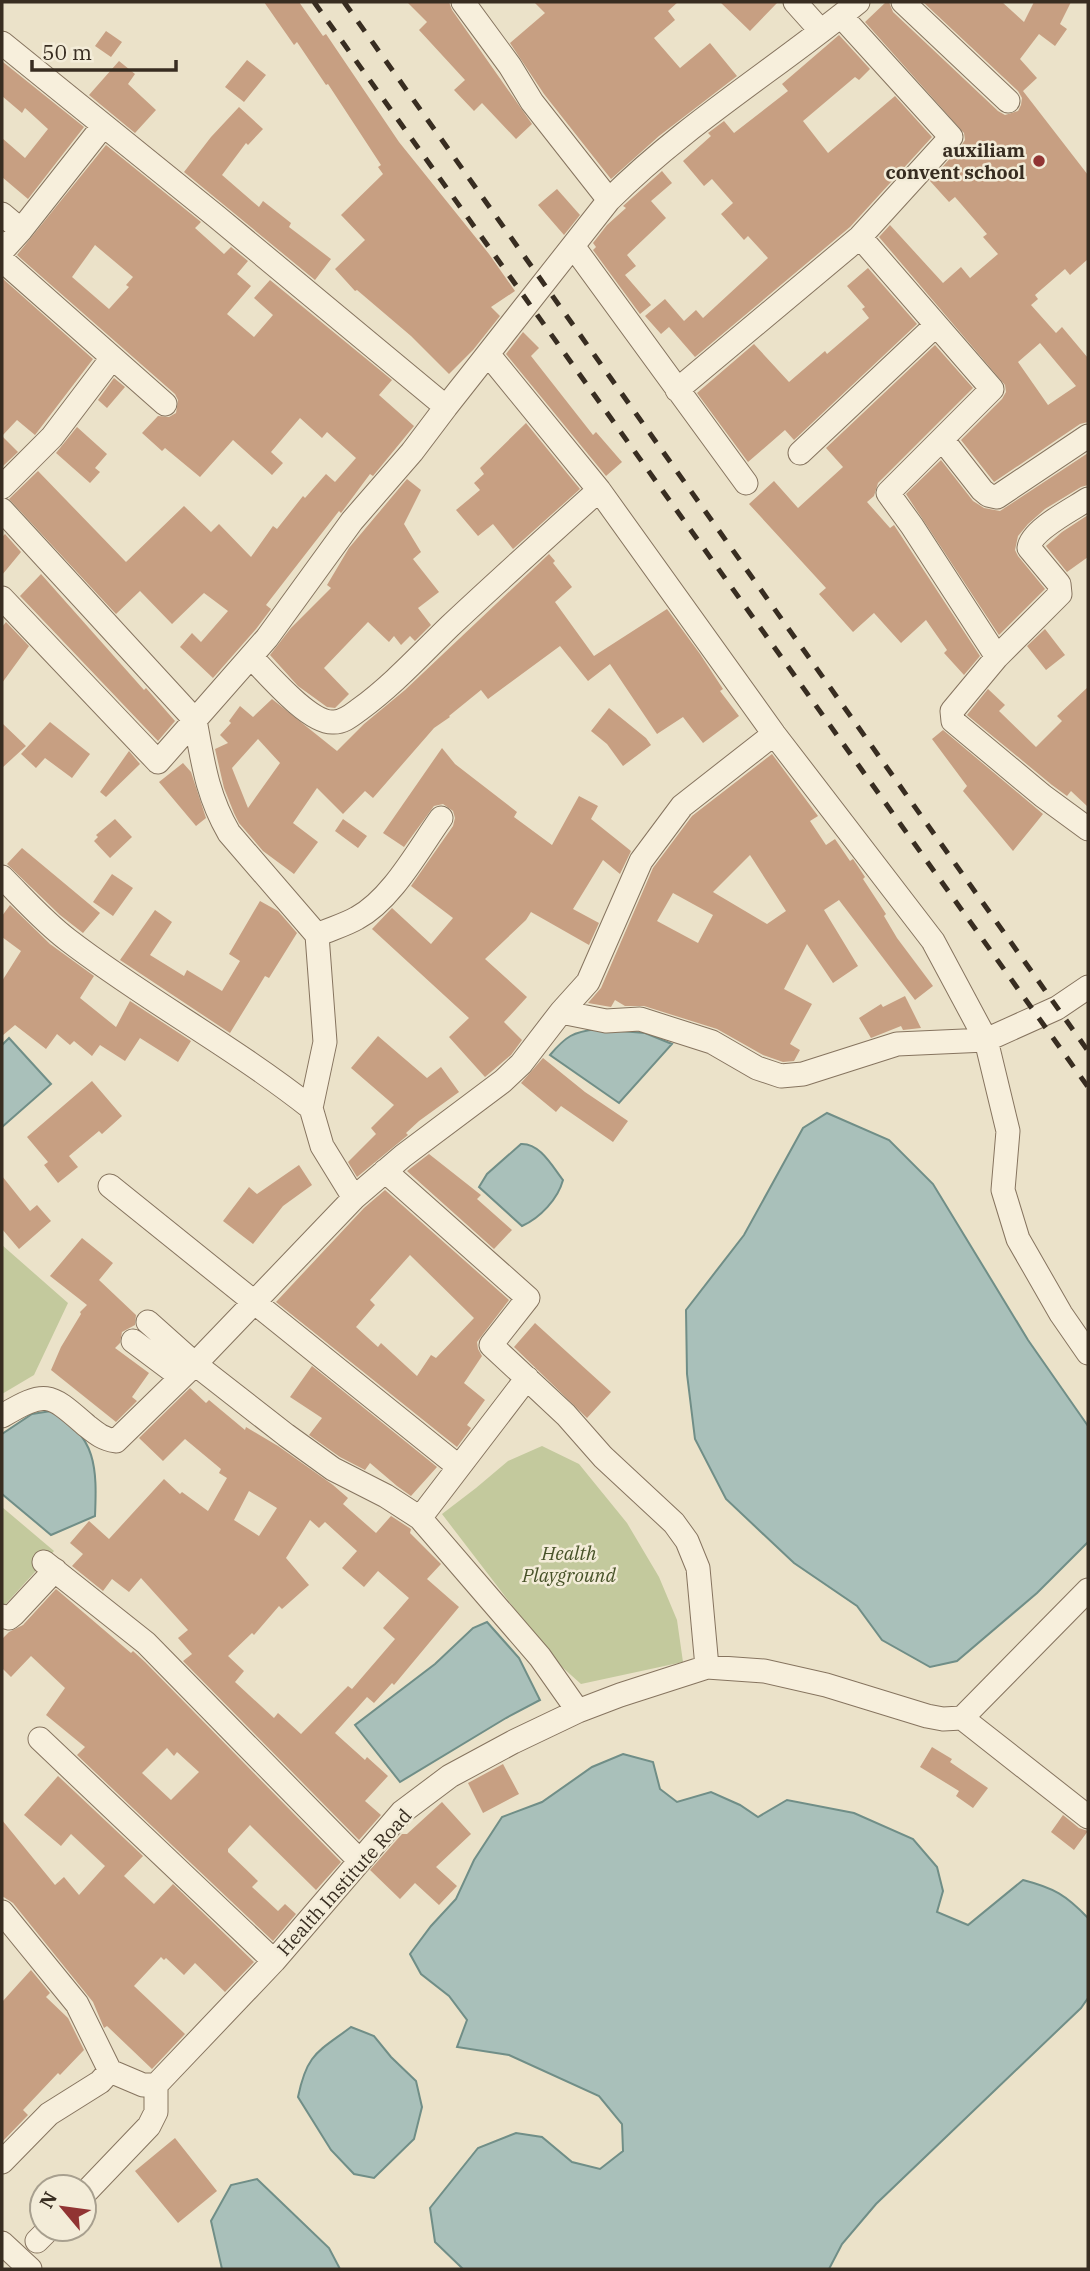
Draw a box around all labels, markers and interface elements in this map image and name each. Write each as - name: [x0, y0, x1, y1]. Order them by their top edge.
- scale bar: [32, 28, 175, 72]
- text: 50 m: [42, 38, 92, 66]
- place label: auxiliam convent school: [886, 138, 1025, 184]
- marker: auxiliam convent school: [1031, 153, 1047, 169]
- park label: Health Playground: [521, 1541, 616, 1587]
- street label: Health Institute Road: [272, 1803, 416, 1961]
- north arrow: [28, 2173, 98, 2243]
- text: N: [34, 2187, 62, 2212]

